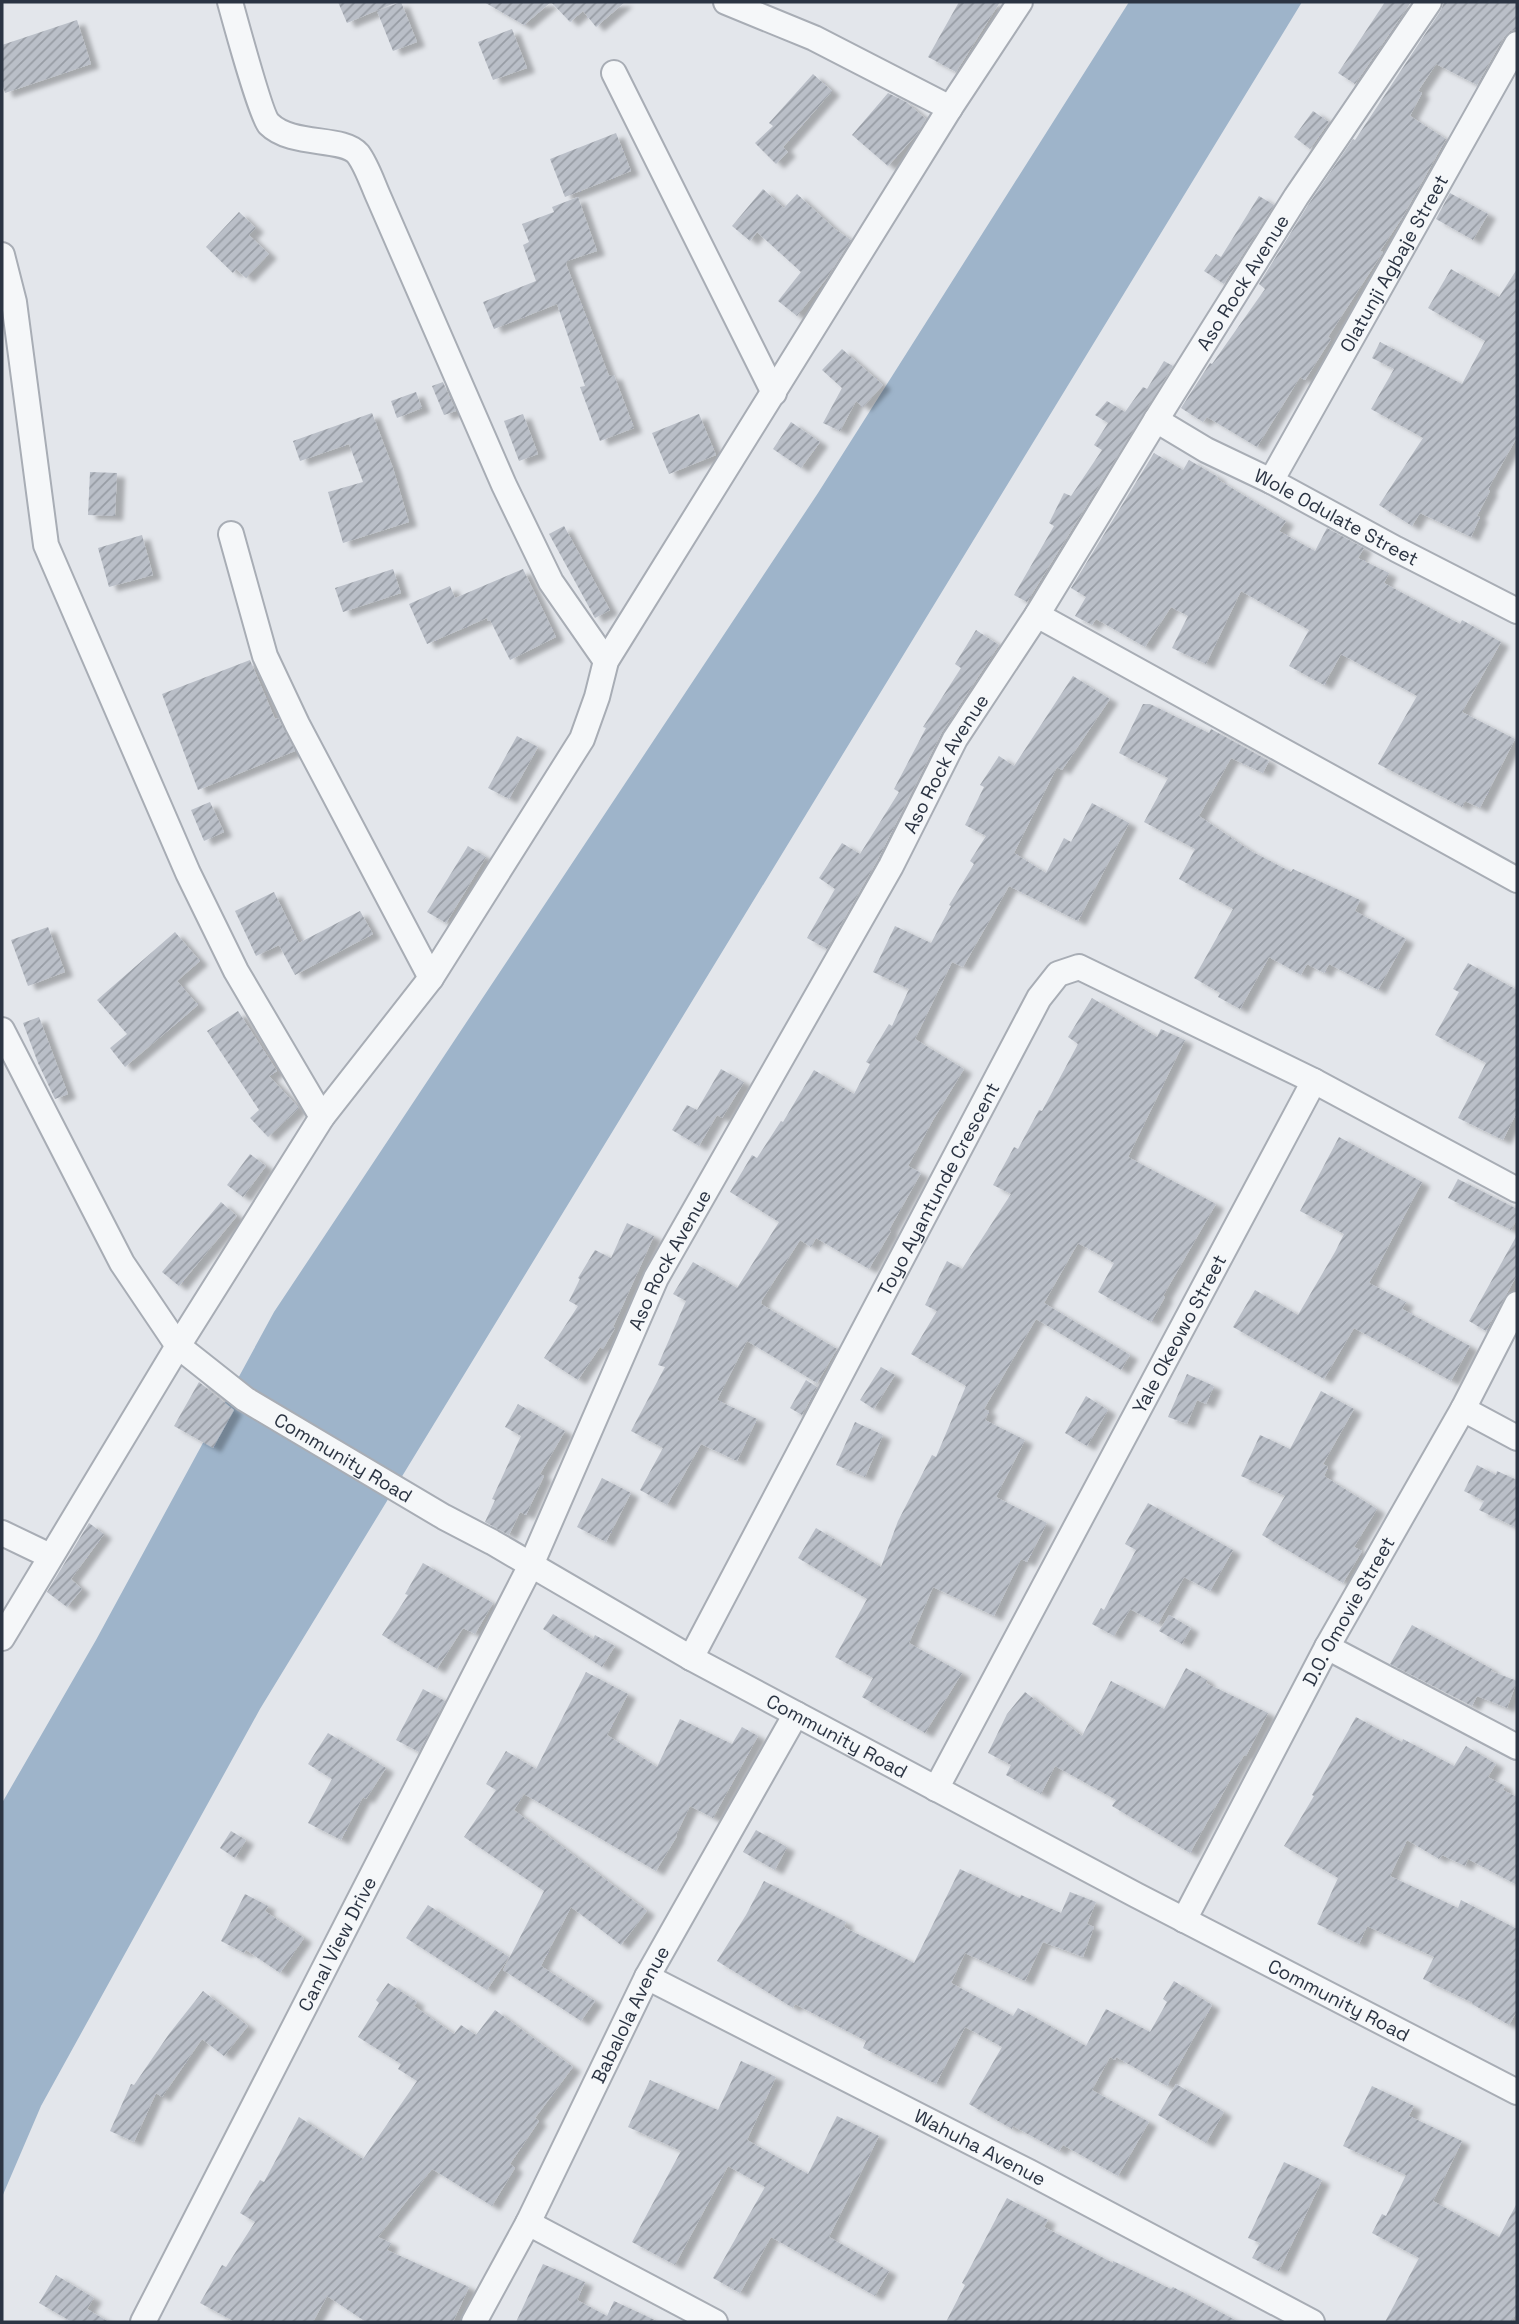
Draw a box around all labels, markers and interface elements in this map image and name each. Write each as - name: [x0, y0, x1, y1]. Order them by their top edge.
- street label: Olatunji Agbaje Street: [1334, 170, 1454, 356]
- street label: Aso Rock Avenue: [1191, 210, 1295, 355]
- street label: Wole Odulate Street: [1250, 462, 1423, 571]
- street label: Aso Rock Avenue: [897, 689, 994, 838]
- street label: Toyo Ayantunde Crescent: [872, 1078, 1005, 1300]
- street label: Aso Rock Avenue: [622, 1185, 717, 1334]
- street label: Yale Okeowo Street: [1126, 1250, 1232, 1418]
- street label: Community Road: [270, 1407, 417, 1508]
- street label: D.O. Omovie Street: [1296, 1532, 1400, 1690]
- street label: Community Road: [762, 1688, 912, 1784]
- street label: Canal View Drive: [292, 1872, 382, 2015]
- street label: Babalola Avenue: [585, 1941, 675, 2087]
- street label: Community Road: [1264, 1953, 1414, 2047]
- street label: Wahuha Avenue: [910, 2103, 1050, 2191]

